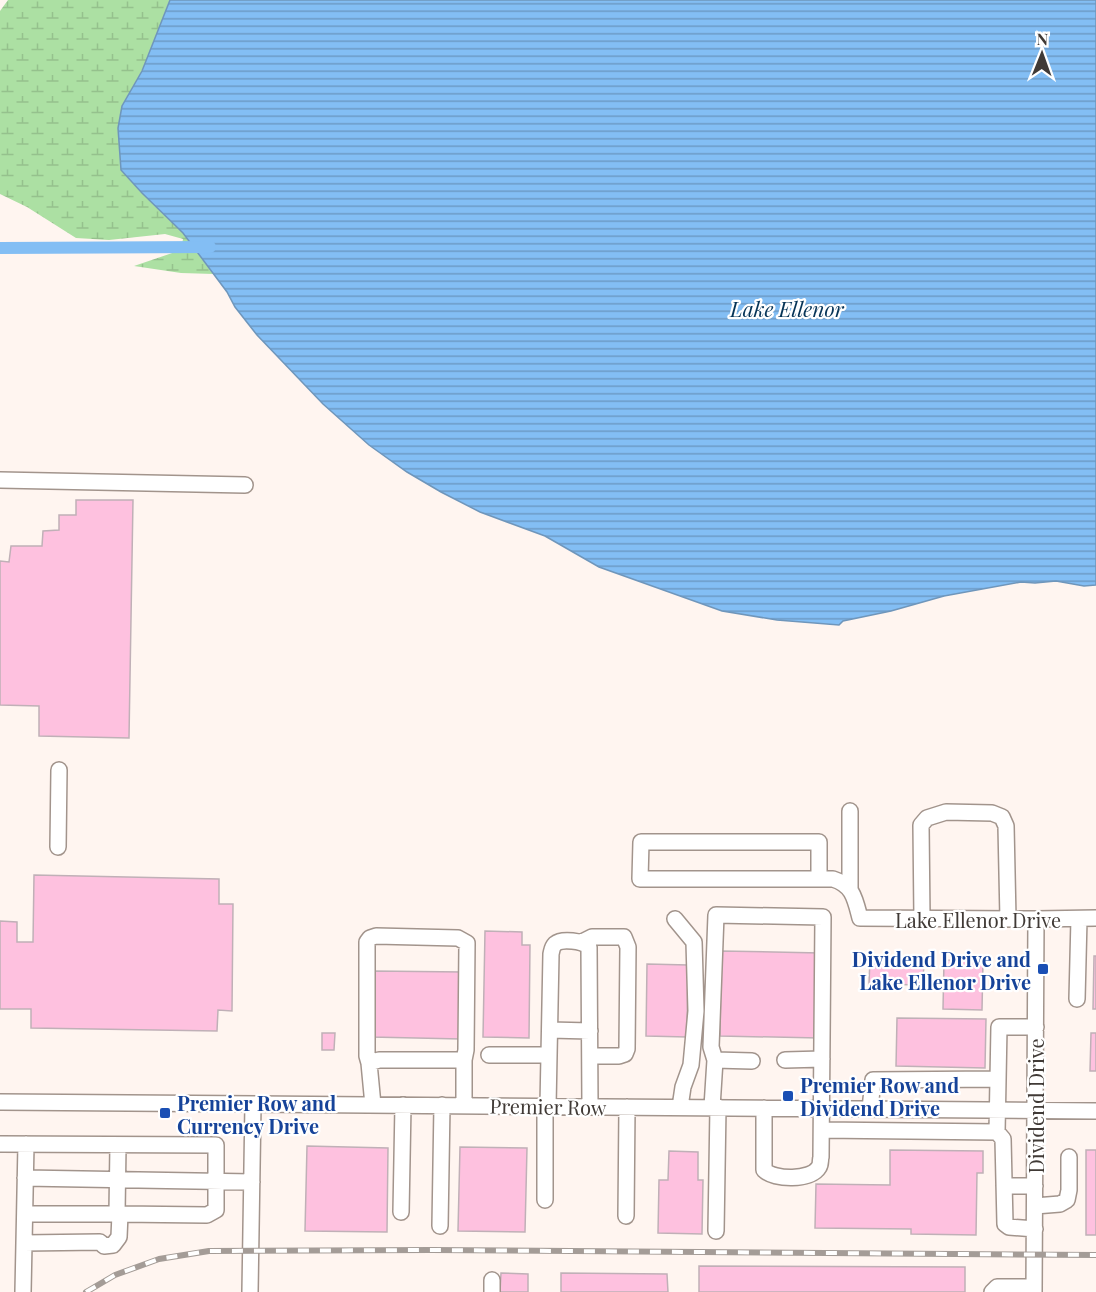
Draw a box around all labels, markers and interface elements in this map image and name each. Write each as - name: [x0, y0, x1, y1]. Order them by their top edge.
- north arrow: [1012, 24, 1072, 84]
- text: N: [1036, 28, 1049, 49]
- water label: Lake Ellenor: [729, 294, 845, 322]
- street label: Lake Ellenor Drive: [895, 906, 1061, 933]
- place label: Dividend Drive and Lake Ellenor Drive: [852, 945, 1031, 995]
- marker: Dividend Drive and Lake Ellenor Drive: [1036, 962, 1050, 976]
- street label: Dividend Drive: [1022, 1038, 1049, 1174]
- place label: Premier Row and Dividend Drive: [800, 1071, 959, 1121]
- place label: Premier Row and Currency Drive: [177, 1089, 336, 1139]
- marker: Premier Row and Dividend Drive: [781, 1089, 795, 1103]
- street label: Premier Row: [489, 1091, 607, 1121]
- marker: Premier Row and Currency Drive: [158, 1106, 172, 1120]

